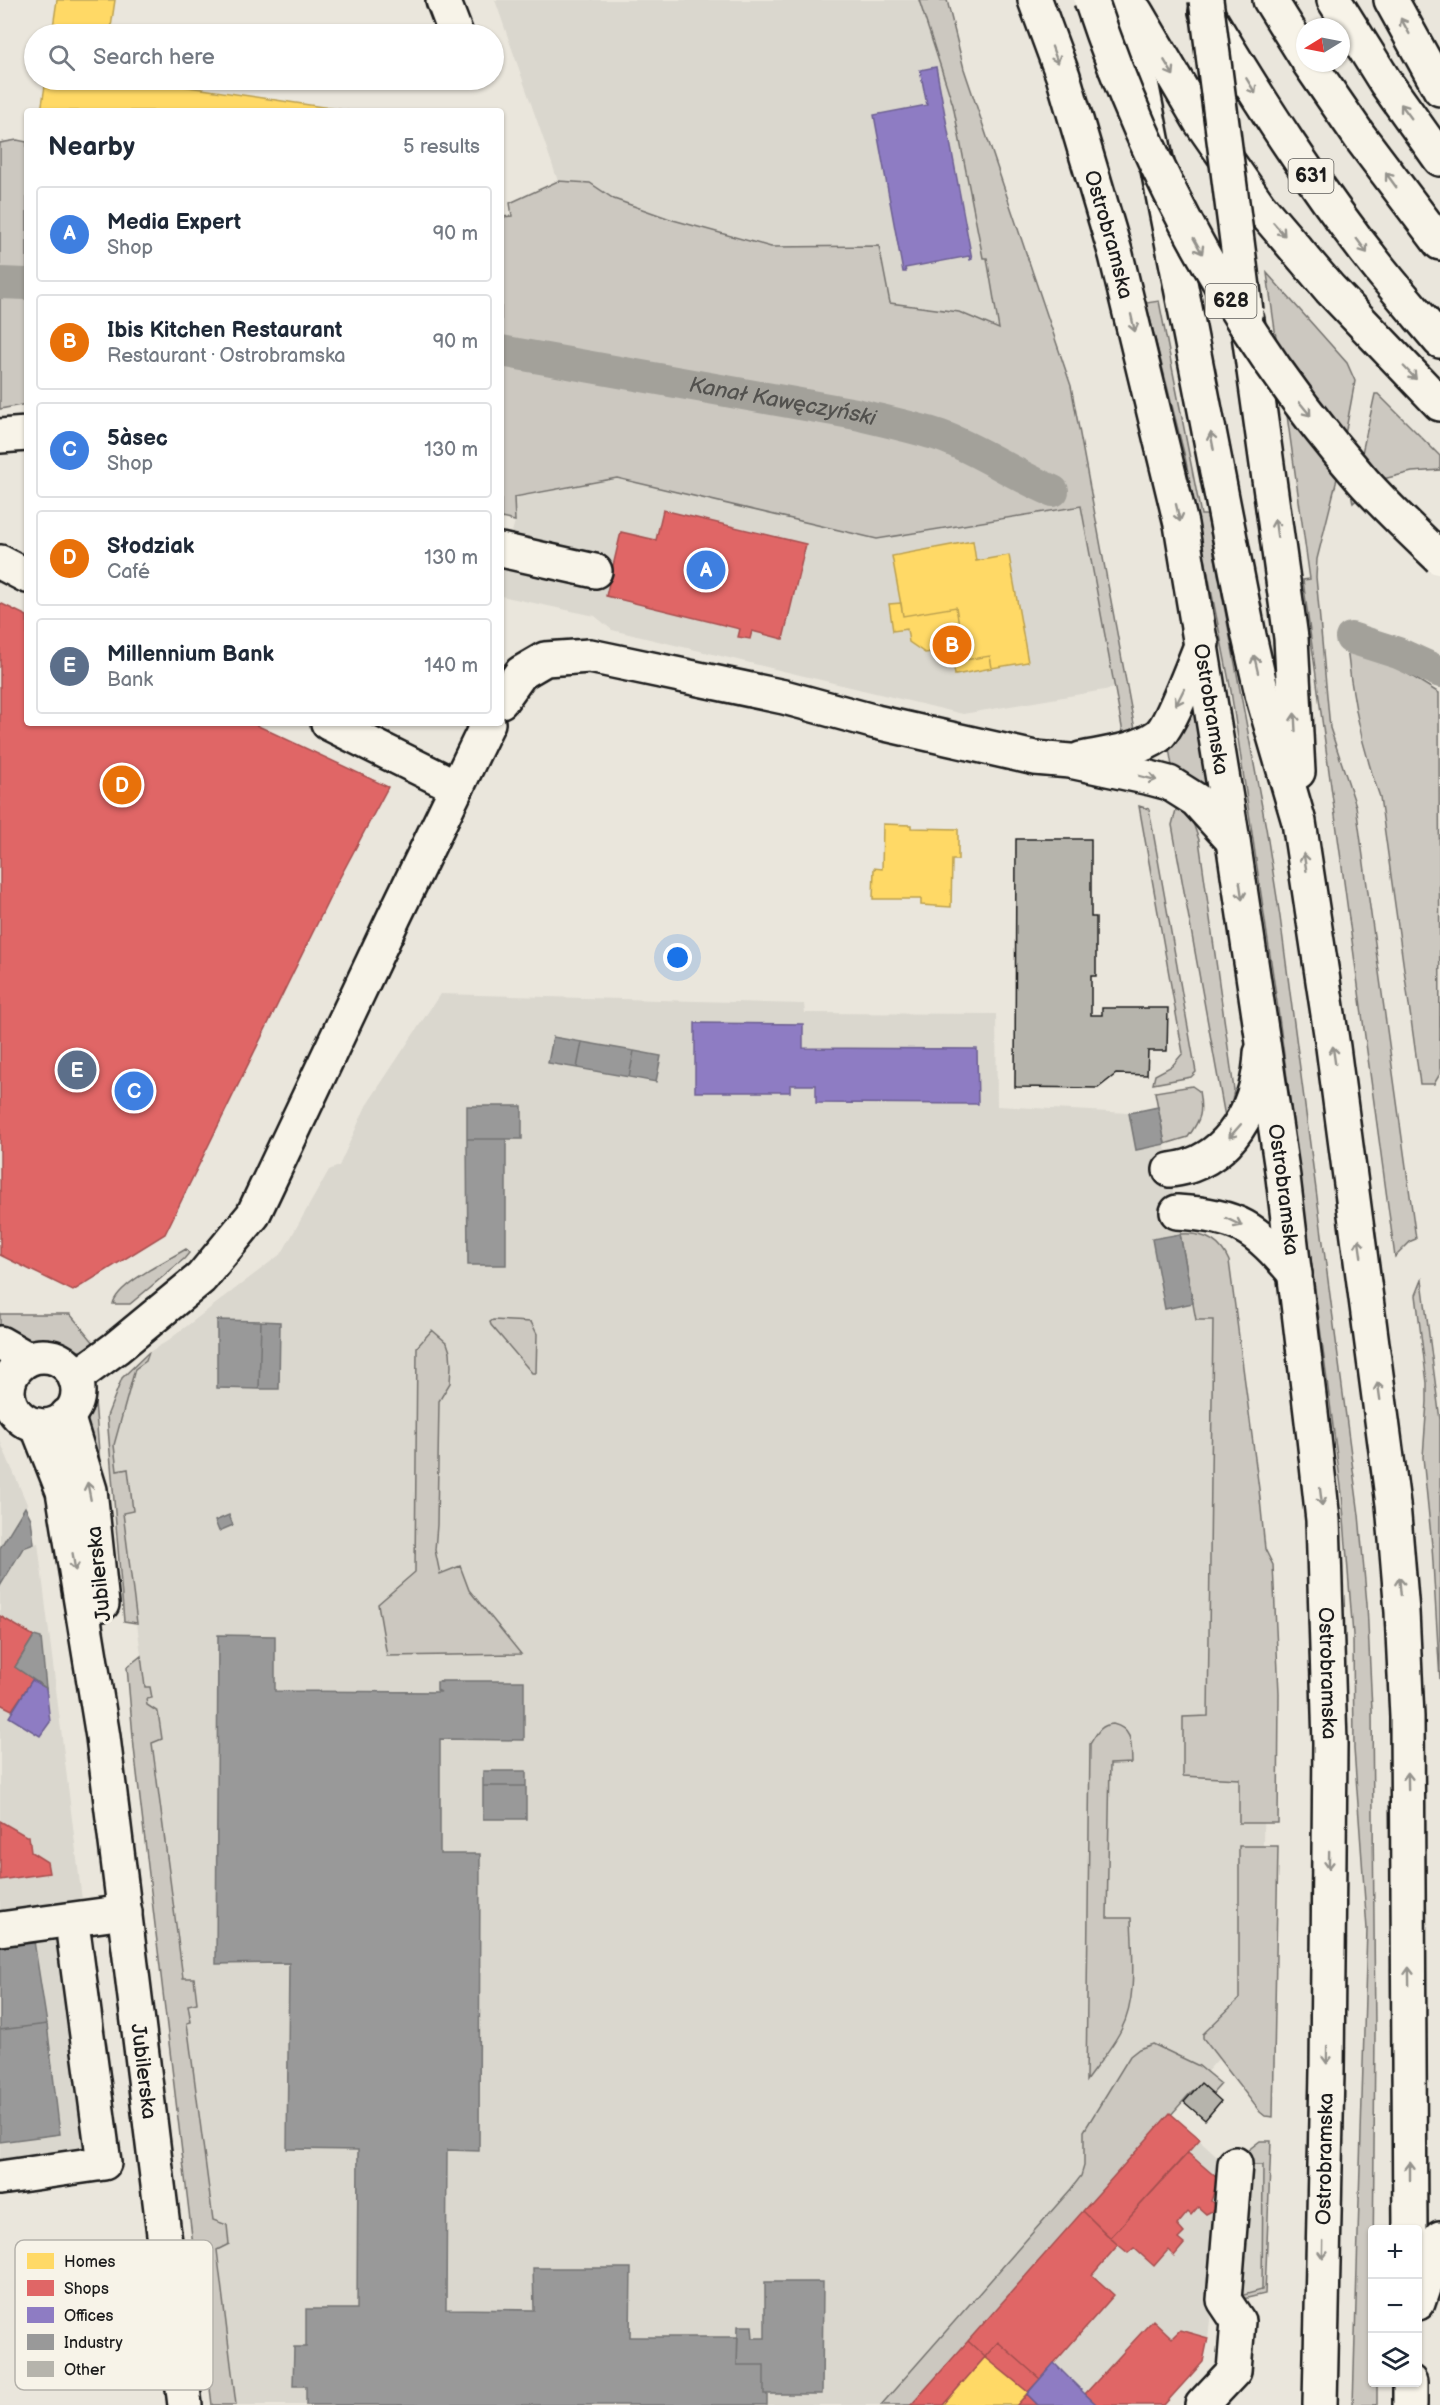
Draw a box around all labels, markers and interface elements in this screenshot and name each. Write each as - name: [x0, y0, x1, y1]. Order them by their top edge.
- north arrow: [1296, 18, 1350, 72]
- one-way arrow: [1399, 18, 1411, 35]
- search box: [24, 24, 504, 90]
- icon: search: [45, 41, 78, 74]
- text: Search here: [93, 44, 215, 71]
- one-way arrow: [1051, 45, 1062, 64]
- one-way arrow: [1164, 59, 1175, 77]
- one-way arrow: [1245, 77, 1257, 94]
- one-way arrow: [1400, 104, 1413, 120]
- text: Nearby: [48, 132, 135, 163]
- text: 5 results: [403, 135, 480, 159]
- road number: 631: [1288, 159, 1334, 193]
- street label: Ostrobramska: [1079, 167, 1139, 301]
- one-way arrow: [1385, 172, 1398, 188]
- text: Media Expert: [107, 209, 241, 236]
- one-way arrow: [1272, 221, 1286, 236]
- text: A: [63, 222, 76, 246]
- text: 90 m: [433, 222, 478, 246]
- text: Shop: [107, 236, 153, 260]
- one-way arrow: [1192, 237, 1204, 254]
- one-way arrow: [1356, 238, 1368, 254]
- road number: 628: [1206, 284, 1256, 318]
- one-way arrow: [1127, 313, 1139, 332]
- text: Ibis Kitchen Restaurant: [107, 317, 342, 344]
- text: B: [62, 330, 77, 354]
- text: 90 m: [433, 330, 478, 354]
- text: Restaurant · Ostrobramska: [107, 344, 346, 368]
- one-way arrow: [1403, 365, 1417, 380]
- water label: Kanał Kawęczyński: [687, 371, 880, 432]
- one-way arrow: [1298, 400, 1311, 416]
- text: 5àsec: [107, 425, 168, 452]
- one-way arrow: [1206, 432, 1217, 451]
- text: C: [62, 438, 77, 462]
- text: 130 m: [424, 438, 478, 462]
- text: Shop: [107, 452, 153, 476]
- one-way arrow: [1173, 503, 1185, 522]
- one-way arrow: [1270, 518, 1281, 538]
- text: Słodziak: [107, 533, 194, 560]
- text: D: [63, 546, 76, 570]
- text: 130 m: [424, 546, 478, 570]
- pin: A: [686, 548, 726, 592]
- text: Café: [107, 560, 150, 584]
- pin: B: [932, 622, 972, 668]
- text: Millennium Bank: [107, 641, 274, 668]
- street label: Ostrobramska: [1188, 642, 1234, 777]
- text: E: [63, 654, 76, 678]
- text: 140 m: [424, 654, 478, 678]
- one-way arrow: [1249, 655, 1261, 674]
- text: Bank: [107, 668, 153, 692]
- one-way arrow: [1173, 688, 1185, 706]
- one-way arrow: [1290, 712, 1301, 732]
- pin: D: [102, 762, 142, 808]
- one-way arrow: [1138, 772, 1157, 784]
- one-way arrow: [1300, 853, 1311, 872]
- one-way arrow: [1235, 881, 1246, 901]
- your location: [663, 943, 692, 972]
- one-way arrow: [1328, 1046, 1339, 1065]
- pin: E: [58, 1048, 97, 1092]
- pin: C: [114, 1068, 154, 1114]
- street label: Ostrobramska: [1263, 1122, 1305, 1257]
- one-way arrow: [1228, 1123, 1242, 1138]
- one-way arrow: [1225, 1217, 1243, 1229]
- one-way arrow: [1354, 1239, 1365, 1259]
- one-way arrow: [1374, 1382, 1385, 1402]
- one-way arrow: [83, 1481, 94, 1501]
- one-way arrow: [1316, 1486, 1327, 1506]
- street label: Jubilerska: [82, 1525, 116, 1623]
- one-way arrow: [69, 1552, 80, 1571]
- one-way arrow: [1394, 1577, 1405, 1597]
- street label: Ostrobramska: [1313, 1607, 1342, 1740]
- one-way arrow: [1402, 1772, 1413, 1792]
- one-way arrow: [1323, 1850, 1335, 1870]
- one-way arrow: [1403, 1967, 1415, 1987]
- street label: Jubilerska: [126, 2022, 162, 2121]
- one-way arrow: [1321, 2045, 1333, 2065]
- street label: Ostrobramska: [1311, 2093, 1339, 2225]
- one-way arrow: [1404, 2162, 1416, 2182]
- map controls: [1368, 2225, 1422, 2387]
- button: +: [1368, 2225, 1422, 2279]
- legend: [15, 2240, 213, 2390]
- one-way arrow: [1317, 2240, 1329, 2260]
- text: Homes: [64, 2253, 116, 2272]
- button: −: [1368, 2279, 1422, 2333]
- text: Shops: [64, 2280, 109, 2299]
- text: Offices: [64, 2307, 114, 2326]
- button: layers: [1368, 2333, 1422, 2387]
- text: Industry: [64, 2334, 123, 2353]
- text: Other: [64, 2361, 105, 2380]

